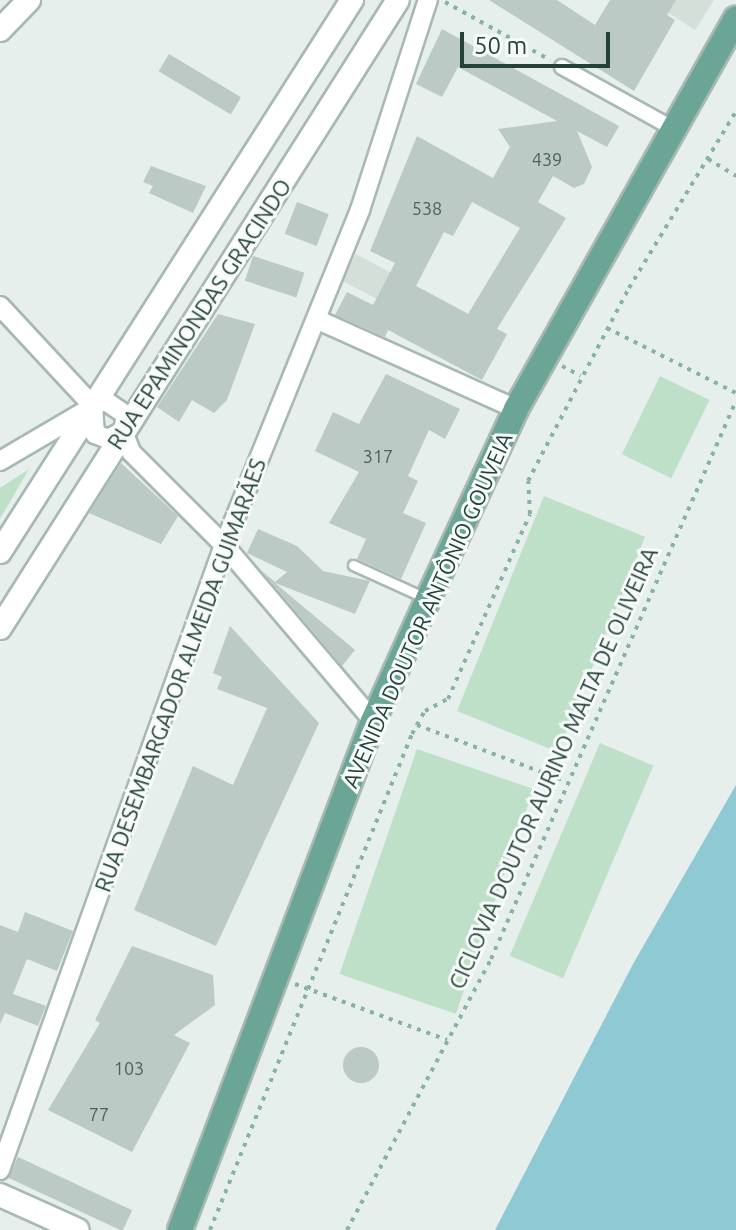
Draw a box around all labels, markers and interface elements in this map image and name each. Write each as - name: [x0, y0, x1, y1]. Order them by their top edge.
- scale bar: [464, 16, 614, 66]
- text: 50 m: [474, 32, 527, 59]
- house number: 439: [532, 148, 562, 170]
- street label: RUA EPAMINONDAS GRACINDO: [102, 174, 296, 454]
- house number: 538: [412, 197, 442, 219]
- street label: AVENIDA DOUTOR ANTÔNIO GOUVEIA: [336, 428, 518, 792]
- house number: 317: [363, 445, 393, 467]
- street label: RUA DESEMBARGADOR ALMEIDA GUIMARÃES: [89, 455, 271, 895]
- street label: CICLOVIA DOUTOR AURINO MALTA DE OLIVEIRA: [443, 543, 663, 993]
- house number: 103: [114, 1057, 144, 1079]
- house number: 77: [89, 1103, 109, 1125]

